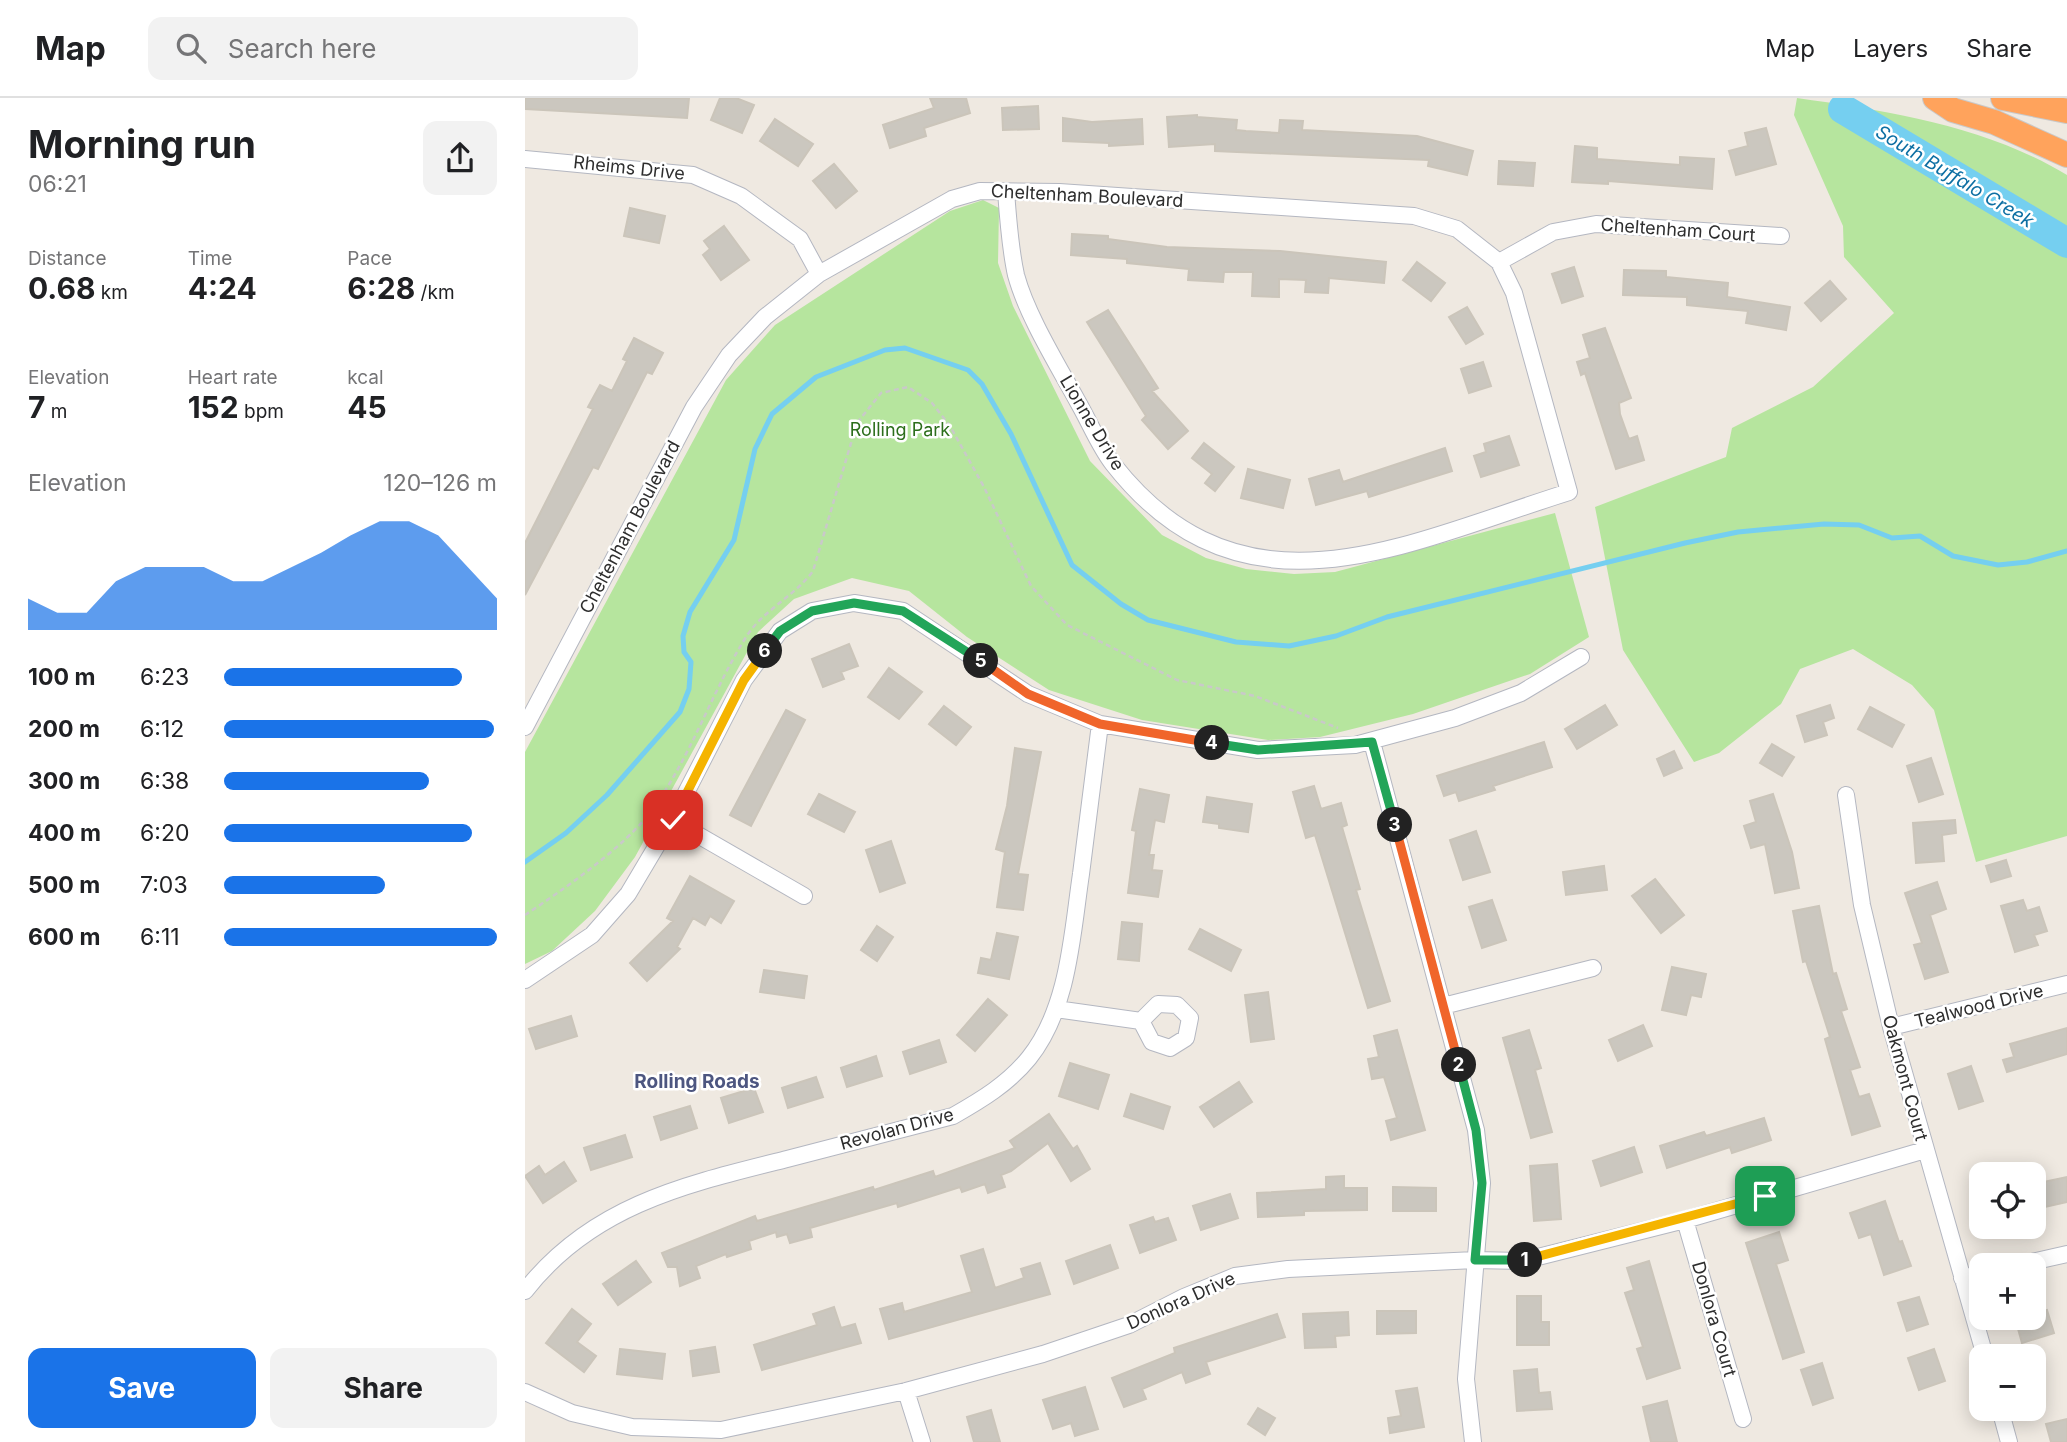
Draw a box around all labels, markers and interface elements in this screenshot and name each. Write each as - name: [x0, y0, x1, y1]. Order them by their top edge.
- search box: [148, 17, 638, 80]
- text: Map: [35, 28, 106, 68]
- icon: search: [172, 29, 210, 67]
- text: Search here: [228, 33, 376, 64]
- text: Map: [1765, 34, 1815, 63]
- text: Layers: [1853, 34, 1928, 63]
- text: Share: [1966, 34, 2032, 63]
- water label: South Buffalo Creek: [1872, 120, 2038, 233]
- text: Morning run: [28, 121, 256, 167]
- button: share: [423, 121, 497, 195]
- street label: Rheims Drive: [572, 151, 686, 184]
- text: 06:21: [28, 170, 87, 198]
- street label: Cheltenham Boulevard: [990, 180, 1184, 211]
- street label: Cheltenham Court: [1600, 214, 1756, 245]
- text: Distance: [28, 247, 106, 270]
- text: Time: [188, 247, 232, 270]
- text: Pace: [347, 247, 392, 270]
- text: 0.68: [28, 270, 96, 306]
- text: 4:24: [188, 270, 257, 306]
- text: 6:28: [347, 270, 415, 306]
- text: km: [96, 281, 128, 304]
- text: /km: [415, 281, 455, 304]
- text: Elevation: [28, 366, 109, 389]
- text: Heart rate: [188, 366, 278, 389]
- text: kcal: [347, 366, 384, 389]
- street label: Lionne Drive: [1056, 372, 1129, 474]
- text: 7: [28, 389, 45, 425]
- text: 152: [188, 389, 239, 425]
- text: 45: [347, 389, 387, 425]
- text: m: [45, 400, 67, 423]
- text: bpm: [239, 400, 284, 423]
- park label: Rolling Park: [850, 419, 950, 440]
- street label: Cheltenham Boulevard: [575, 437, 684, 617]
- text: Elevation: [28, 469, 127, 497]
- text: 120–126 m: [383, 469, 497, 497]
- pin: 6: [747, 634, 783, 668]
- text: 6: [758, 639, 771, 662]
- pin: 5: [963, 644, 999, 678]
- text: 5: [974, 649, 987, 672]
- text: 100 m: [28, 663, 95, 691]
- text: 6:23: [140, 663, 189, 691]
- text: 200 m: [28, 715, 100, 743]
- text: 6:12: [140, 715, 184, 743]
- pin: 4: [1195, 726, 1229, 760]
- text: 4: [1205, 731, 1218, 754]
- text: 300 m: [28, 767, 100, 795]
- text: 6:38: [140, 767, 189, 795]
- pin: [643, 790, 703, 850]
- icon: check: [654, 801, 692, 839]
- pin: 3: [1377, 808, 1413, 842]
- text: 3: [1388, 813, 1401, 836]
- text: 400 m: [28, 819, 101, 847]
- text: 6:20: [140, 819, 189, 847]
- text: 500 m: [28, 871, 100, 899]
- text: 7:03: [140, 871, 188, 899]
- text: 600 m: [28, 923, 100, 951]
- text: 6:11: [140, 923, 180, 951]
- street label: Tealwood Drive: [1912, 979, 2046, 1032]
- street label: Oakmont Court: [1879, 1013, 1932, 1143]
- pin: 2: [1441, 1048, 1476, 1082]
- text: 2: [1453, 1053, 1464, 1076]
- district label: Rolling Roads: [634, 1070, 760, 1093]
- street label: Revolan Drive: [838, 1103, 956, 1154]
- map controls: [1969, 1162, 2046, 1421]
- button: locate: [1969, 1162, 2046, 1239]
- pin: [1735, 1166, 1795, 1226]
- icon: arrive: [1746, 1177, 1784, 1215]
- pin: 1: [1507, 1242, 1543, 1278]
- text: 1: [1520, 1248, 1529, 1271]
- button: +: [1969, 1253, 2046, 1330]
- street label: Donlora Court: [1688, 1259, 1741, 1379]
- street label: Donlora Drive: [1123, 1267, 1238, 1334]
- button: −: [1969, 1344, 2046, 1421]
- button: Save: [28, 1348, 256, 1428]
- button: Share: [270, 1348, 497, 1428]

